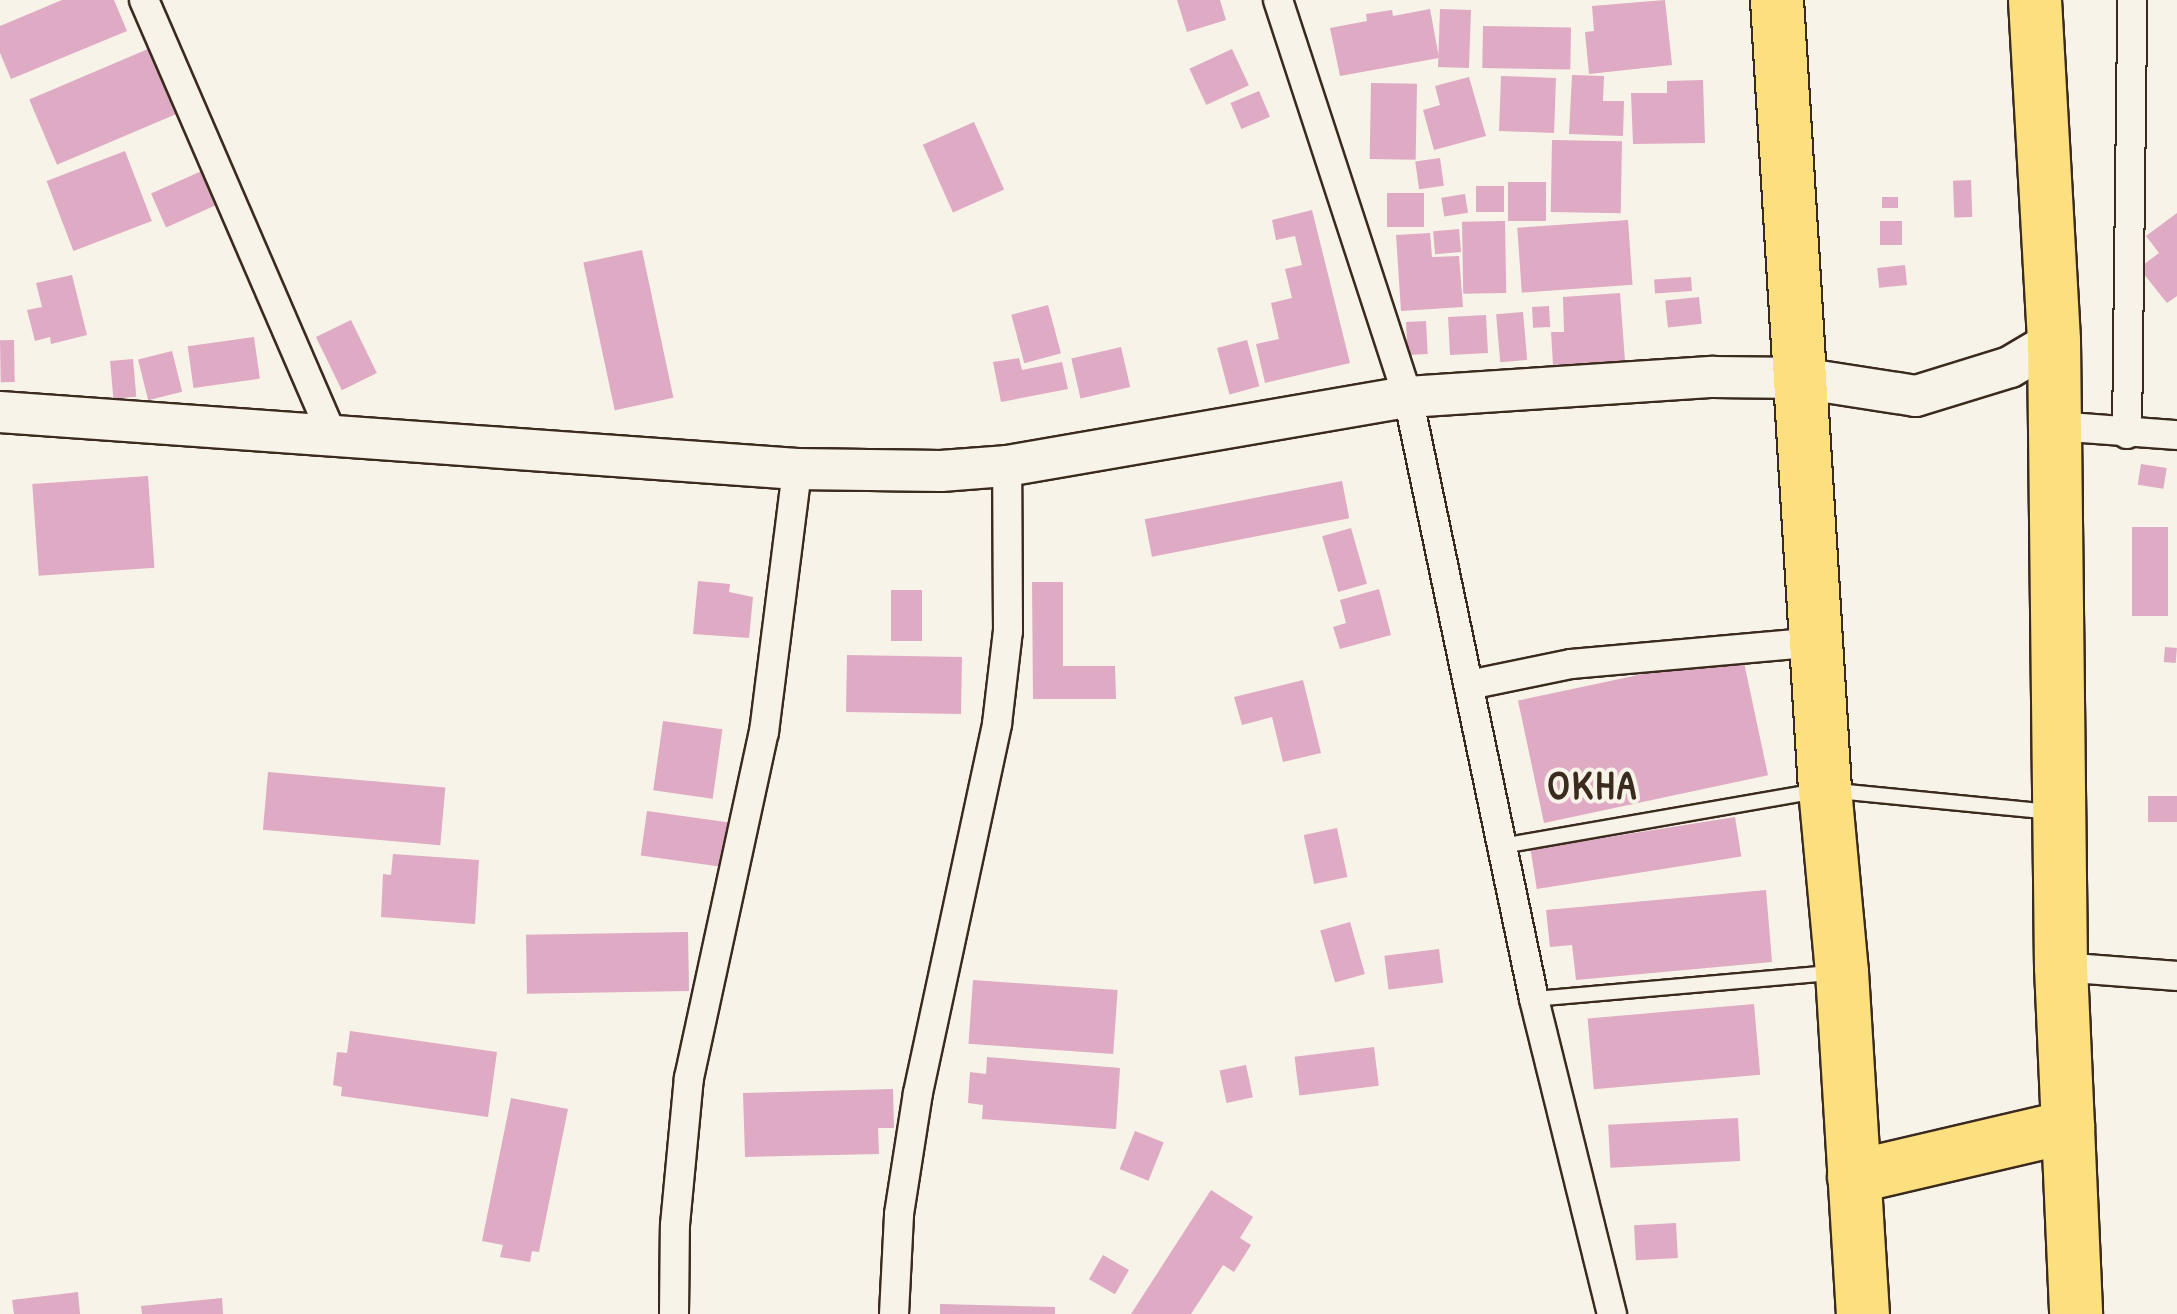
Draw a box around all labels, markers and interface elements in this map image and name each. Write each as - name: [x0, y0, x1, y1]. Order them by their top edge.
- district label: OKHA: [1547, 760, 1639, 808]

